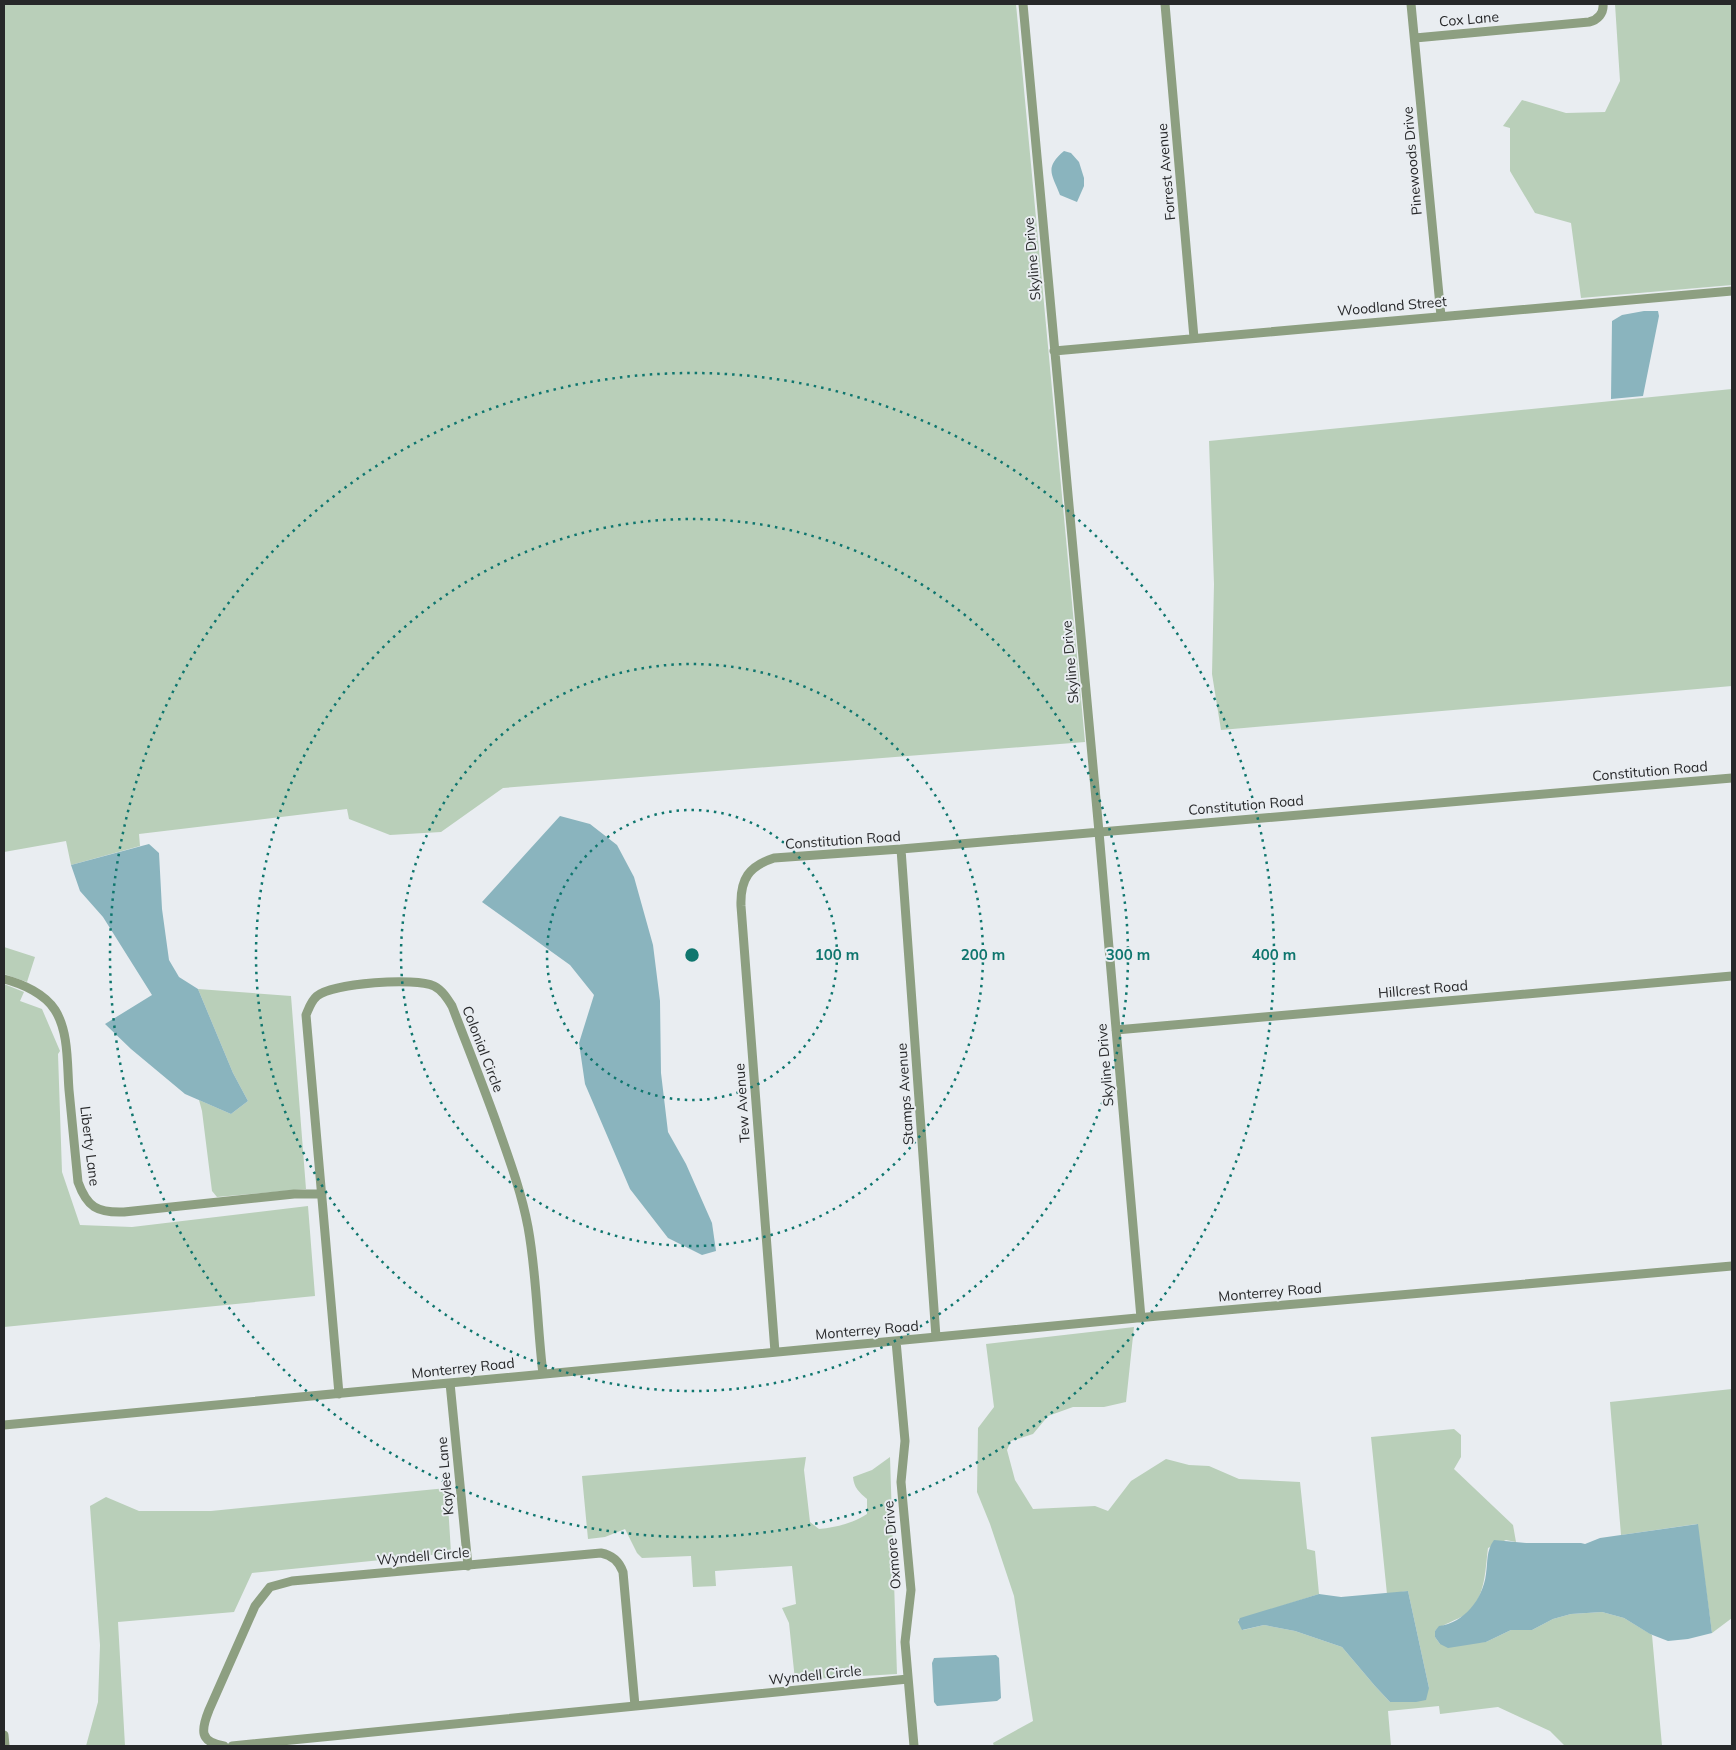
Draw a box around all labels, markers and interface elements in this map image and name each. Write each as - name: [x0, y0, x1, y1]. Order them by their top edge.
- street label: Cox Lane: [1438, 7, 1500, 31]
- street label: Pinewoods Drive: [1398, 106, 1426, 216]
- street label: Forrest Avenue: [1153, 123, 1179, 221]
- street label: Skyline Drive: [1019, 217, 1045, 301]
- street label: Woodland Street: [1337, 292, 1448, 320]
- street label: Skyline Drive: [1057, 620, 1083, 704]
- street label: Constitution Road: [1592, 757, 1708, 785]
- street label: Constitution Road: [1188, 791, 1304, 819]
- street label: Constitution Road: [785, 827, 901, 853]
- text: 100 m: [815, 945, 859, 964]
- text: 200 m: [961, 945, 1005, 964]
- text: 300 m: [1106, 945, 1150, 964]
- text: 400 m: [1252, 945, 1296, 964]
- centre of rings: [683, 946, 701, 964]
- street label: Hillcrest Road: [1377, 976, 1469, 1002]
- street label: Colonial Circle: [458, 1003, 508, 1095]
- street label: Skyline Drive: [1092, 1023, 1118, 1107]
- street label: Stamps Avenue: [892, 1042, 918, 1146]
- street label: Tew Avenue: [730, 1063, 754, 1143]
- street label: Liberty Lane: [76, 1105, 104, 1187]
- street label: Monterrey Road: [1218, 1279, 1322, 1305]
- street label: Monterrey Road: [815, 1317, 919, 1343]
- street label: Monterrey Road: [411, 1354, 515, 1382]
- street label: Kaylee Lane: [433, 1436, 457, 1516]
- street label: Oxmore Drive: [879, 1500, 905, 1590]
- street label: Wyndell Circle: [376, 1543, 470, 1569]
- street label: Wyndell Circle: [768, 1661, 862, 1689]

